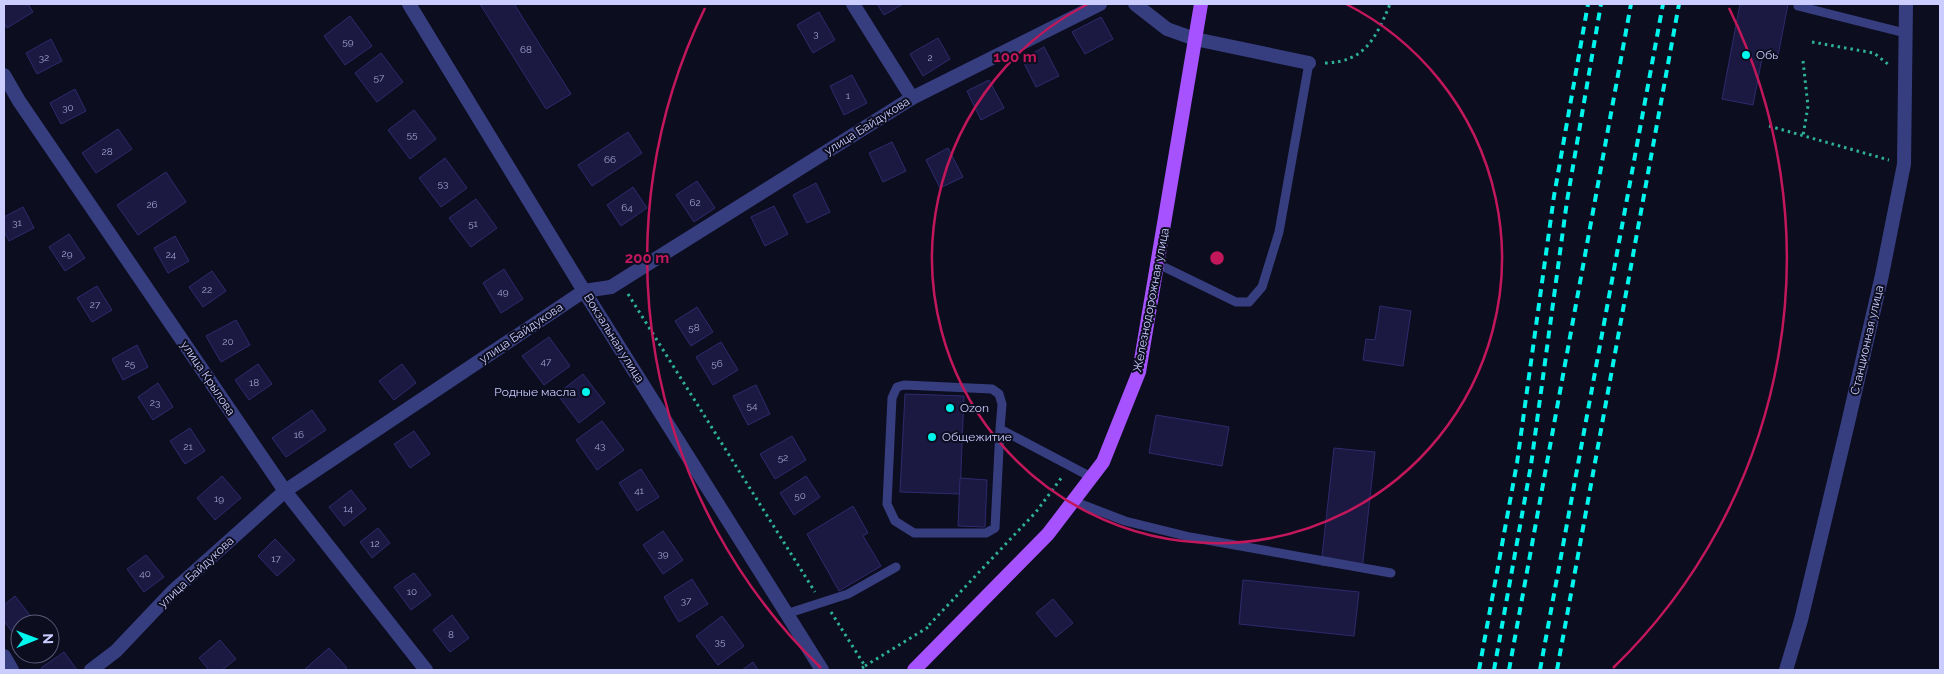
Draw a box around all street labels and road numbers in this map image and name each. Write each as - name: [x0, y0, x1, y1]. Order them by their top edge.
- street label: улица Байдукова: [822, 94, 912, 158]
- street label: Железнодорожная улица: [1130, 227, 1172, 373]
- street label: Станционная улица: [1848, 284, 1886, 396]
- street label: Вокзальная улица: [581, 291, 647, 385]
- street label: улица Байдукова: [476, 300, 566, 366]
- street label: улица Крылова: [178, 338, 238, 418]
- street label: улица Байдукова: [155, 533, 237, 611]

